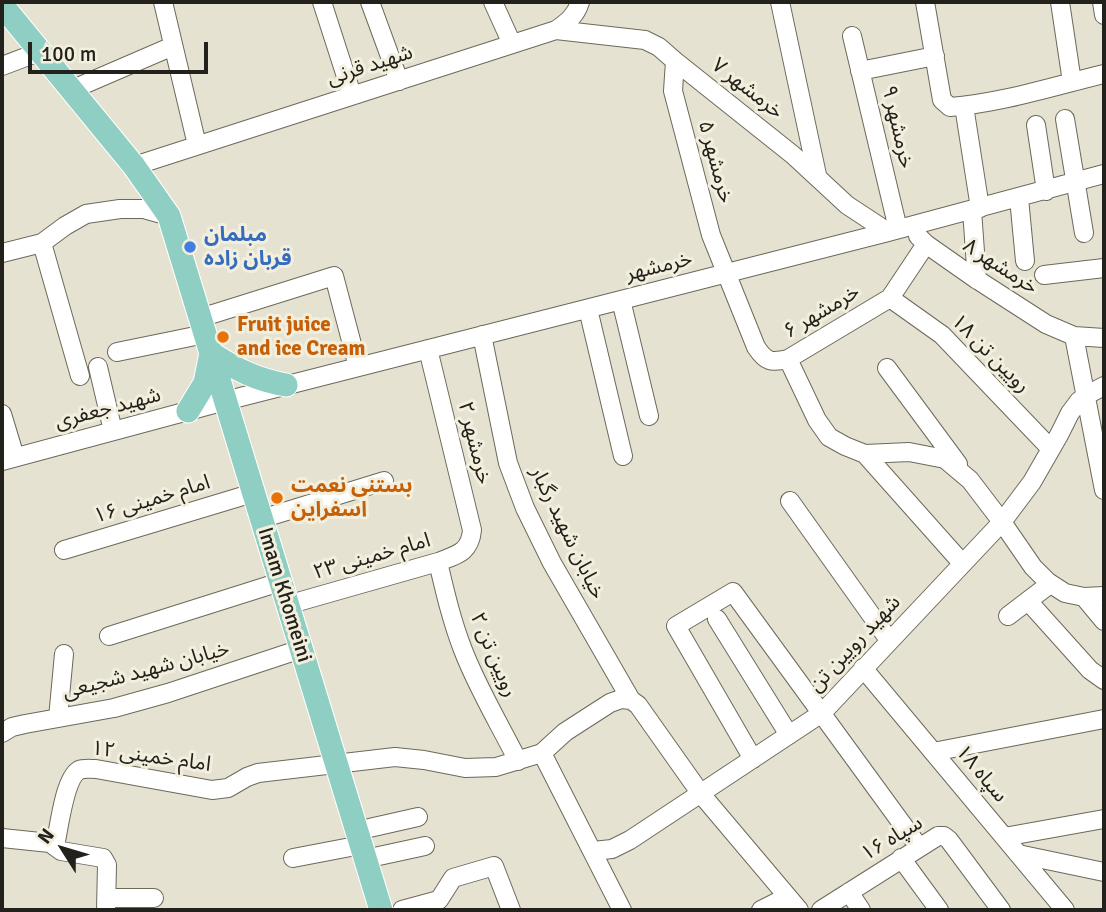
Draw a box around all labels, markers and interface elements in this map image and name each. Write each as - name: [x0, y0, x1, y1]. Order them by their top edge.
- scale bar: [32, 28, 212, 72]
- street label: شهید قرنی: [324, 40, 416, 92]
- text: 100 m: [41, 41, 96, 67]
- street label: خرمشهر ۷: [706, 53, 788, 125]
- street label: خرمشهر ۹: [875, 83, 919, 171]
- street label: خرمشهر ۵: [692, 118, 738, 206]
- place label: مبلمان قربان زاده: [204, 222, 291, 272]
- street label: خرمشهر ۸: [958, 233, 1042, 301]
- marker: مبلمان قربان زاده: [182, 239, 198, 255]
- street label: خرمشهر: [623, 247, 695, 287]
- street label: خرمشهر ۶: [779, 279, 865, 345]
- street label: رویین تن ۱۸: [945, 309, 1035, 399]
- place label: Fruit juice and ice Cream: [237, 312, 365, 362]
- marker: Fruit juice and ice Cream: [215, 329, 231, 345]
- street label: شهید جعفری: [52, 383, 164, 435]
- street label: خرمشهر ۲: [452, 399, 496, 487]
- street label: خیابان شهید رگبار: [524, 463, 610, 603]
- street label: امام خمینی ۱۶: [91, 470, 213, 530]
- place label: بستنی نعمت اسفراین: [291, 473, 412, 523]
- marker: بستنی نعمت اسفراین: [269, 490, 285, 506]
- street label: Imam Khomeini: [252, 524, 316, 666]
- street label: امام خمینی ۲۳: [311, 528, 433, 586]
- street label: شهید رویین تن: [804, 590, 906, 698]
- street label: رویین تن ۲: [464, 609, 522, 701]
- street label: خیابان شهید شجیعی: [60, 637, 232, 705]
- street label: امام خمینی ۱۲: [90, 736, 212, 778]
- street label: سپاه ۱۸: [950, 740, 1012, 808]
- street label: سپاه ۱۶: [857, 811, 927, 867]
- north arrow: [28, 814, 98, 884]
- text: N: [33, 824, 60, 849]

